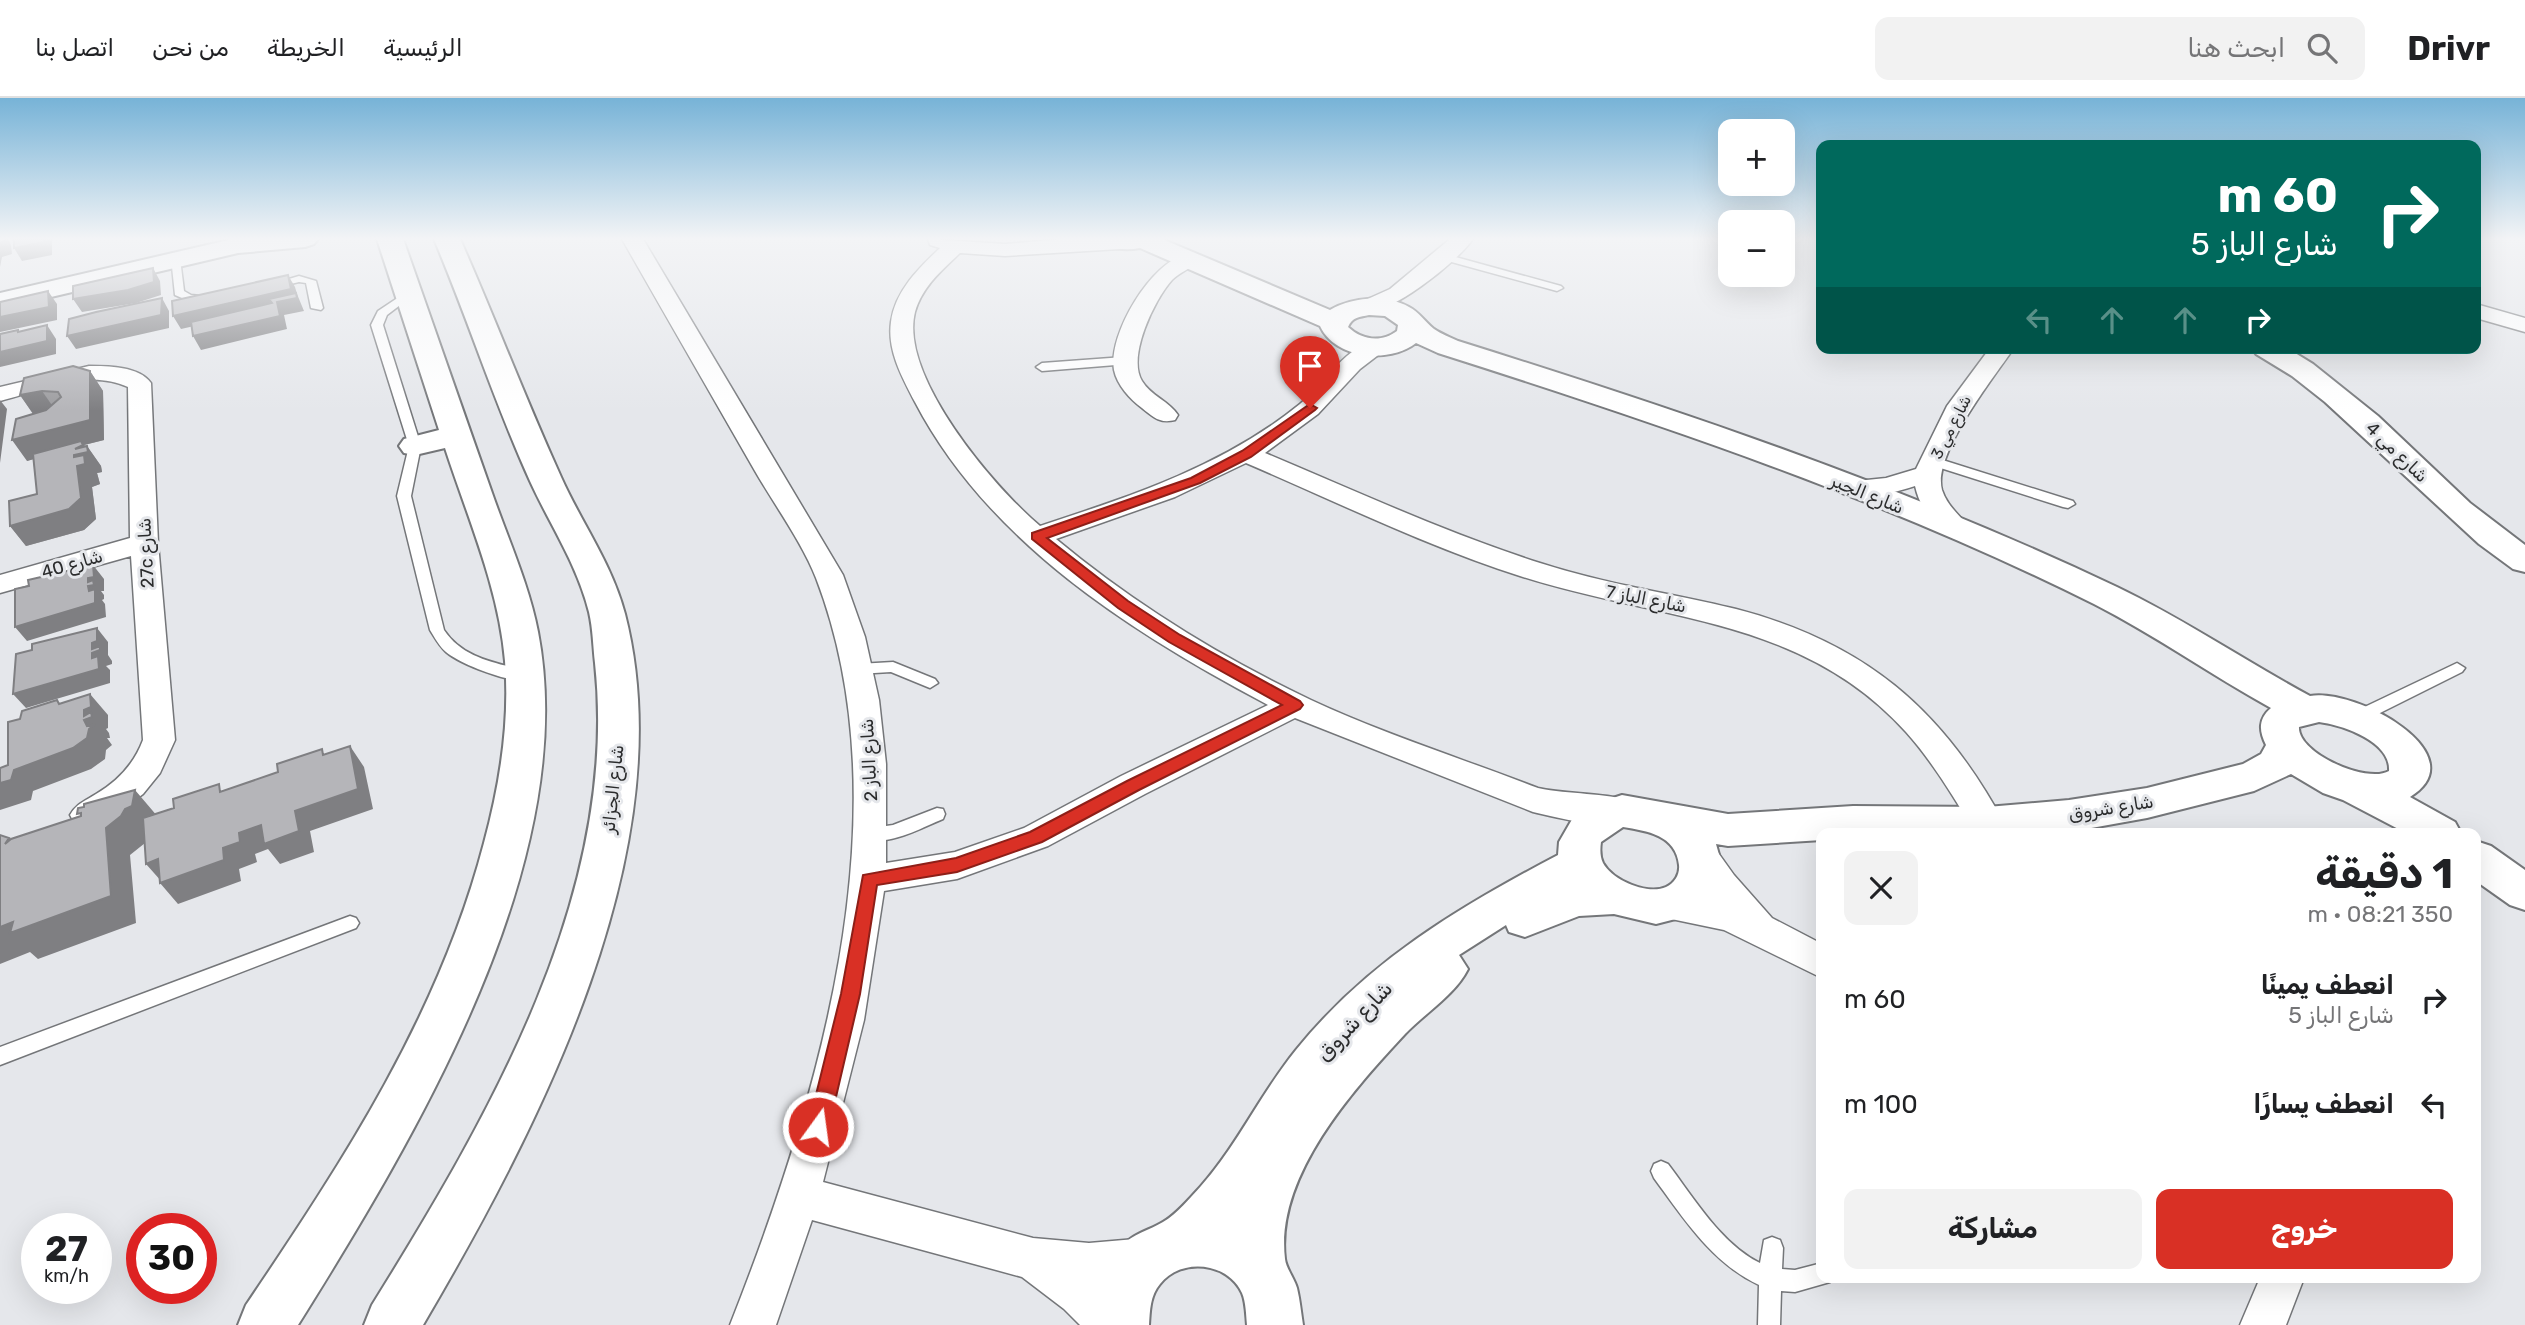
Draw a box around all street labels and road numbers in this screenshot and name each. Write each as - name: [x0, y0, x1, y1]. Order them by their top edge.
- street label: شارع مي 3: [1927, 392, 1978, 463]
- street label: شارع مي 4: [2360, 417, 2433, 488]
- street label: شارع الجير: [1826, 469, 1907, 520]
- street label: 27c شارع: [133, 517, 160, 589]
- street label: شارع 40: [39, 545, 106, 584]
- street label: شارع الباز 7: [1604, 580, 1688, 619]
- street label: شارع الباز 2: [856, 718, 883, 802]
- street label: شارع الجزائر: [597, 744, 630, 836]
- street label: شارع شروق: [2067, 790, 2155, 827]
- street label: شارع شروق: [1311, 976, 1399, 1068]

